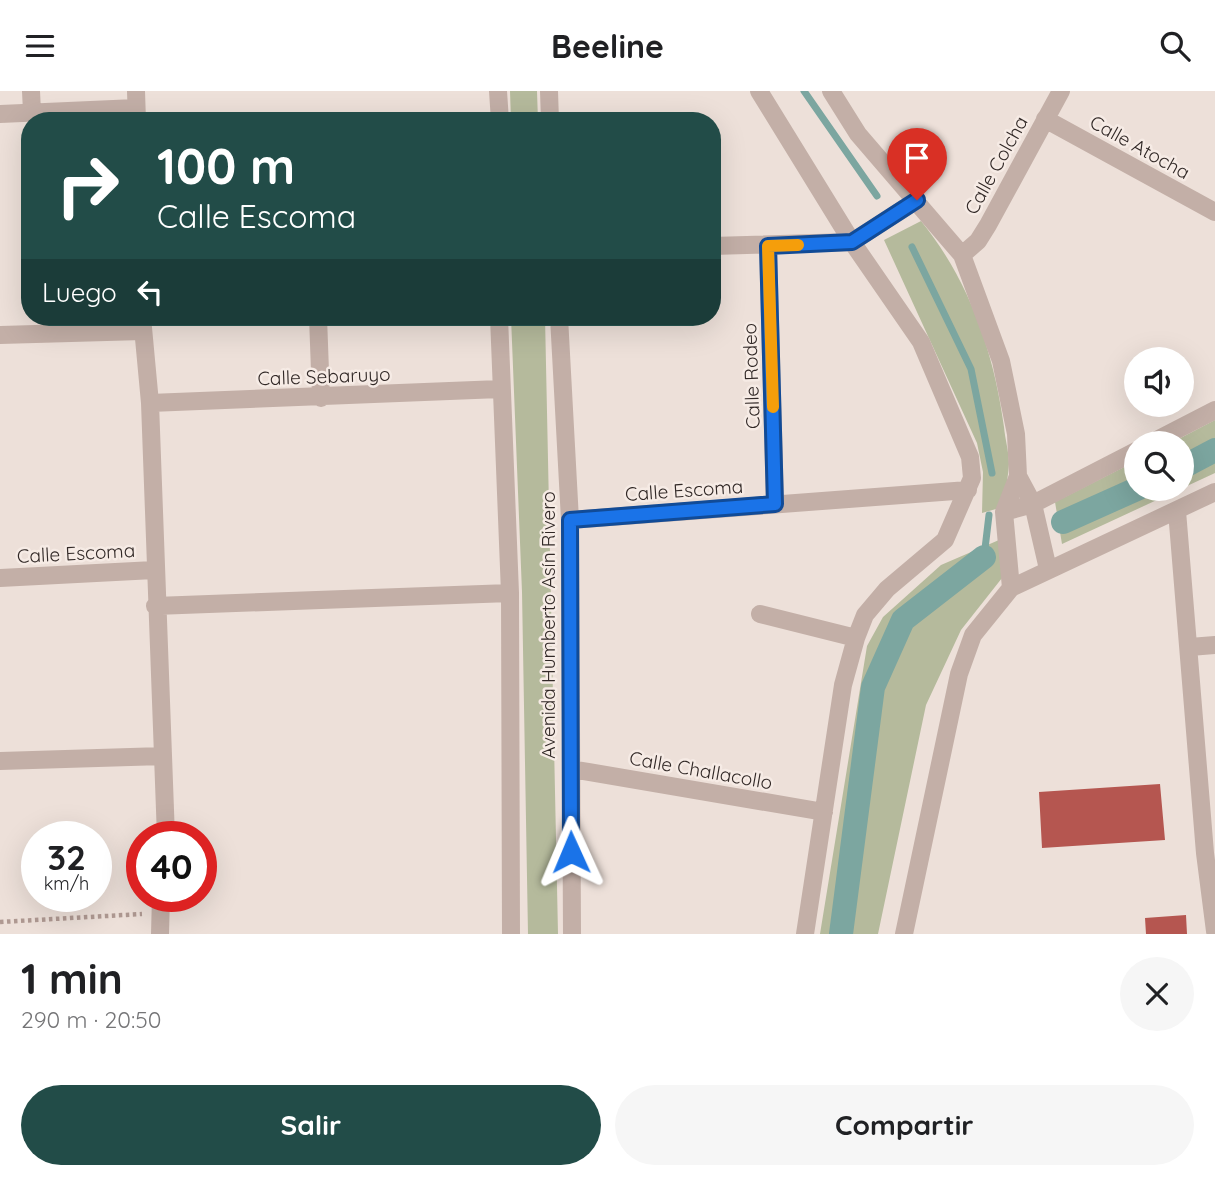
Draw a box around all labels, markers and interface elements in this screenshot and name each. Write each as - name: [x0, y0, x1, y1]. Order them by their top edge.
- text: Beeline: [551, 26, 664, 66]
- icon: menu: [21, 27, 59, 65]
- icon: search: [1156, 27, 1194, 65]
- street label: Calle Atocha: [1086, 110, 1194, 184]
- street label: Calle Colcha: [959, 112, 1033, 218]
- pin: [887, 128, 947, 200]
- text: 100 m: [157, 135, 295, 196]
- icon: arrive: [898, 139, 936, 177]
- icon: right: [42, 140, 133, 231]
- text: Calle Escoma: [157, 196, 356, 236]
- icon: left: [131, 273, 169, 311]
- text: Luego: [42, 276, 117, 309]
- street label: Calle Rodeo: [737, 322, 765, 430]
- map controls: [1124, 347, 1194, 501]
- button: sound: [1124, 347, 1194, 417]
- street label: Calle Sebaruyo: [257, 362, 391, 390]
- button: search: [1124, 431, 1194, 501]
- street label: Calle Escoma: [624, 474, 744, 506]
- street label: Avenida Humberto Asín Rivero: [536, 491, 560, 759]
- street label: Calle Escoma: [16, 538, 136, 568]
- street label: Calle Challacollo: [628, 746, 774, 794]
- position arrow: [534, 815, 608, 889]
- speed limit sign: 40: [126, 821, 217, 912]
- text: 32: [47, 835, 86, 879]
- text: km/h: [44, 872, 89, 895]
- text: 1 min: [21, 952, 123, 1005]
- button: close: [1120, 957, 1194, 1031]
- text: 290 m · 20:50: [21, 1005, 162, 1034]
- button: Salir: [21, 1085, 601, 1165]
- button: Compartir: [615, 1085, 1194, 1165]

